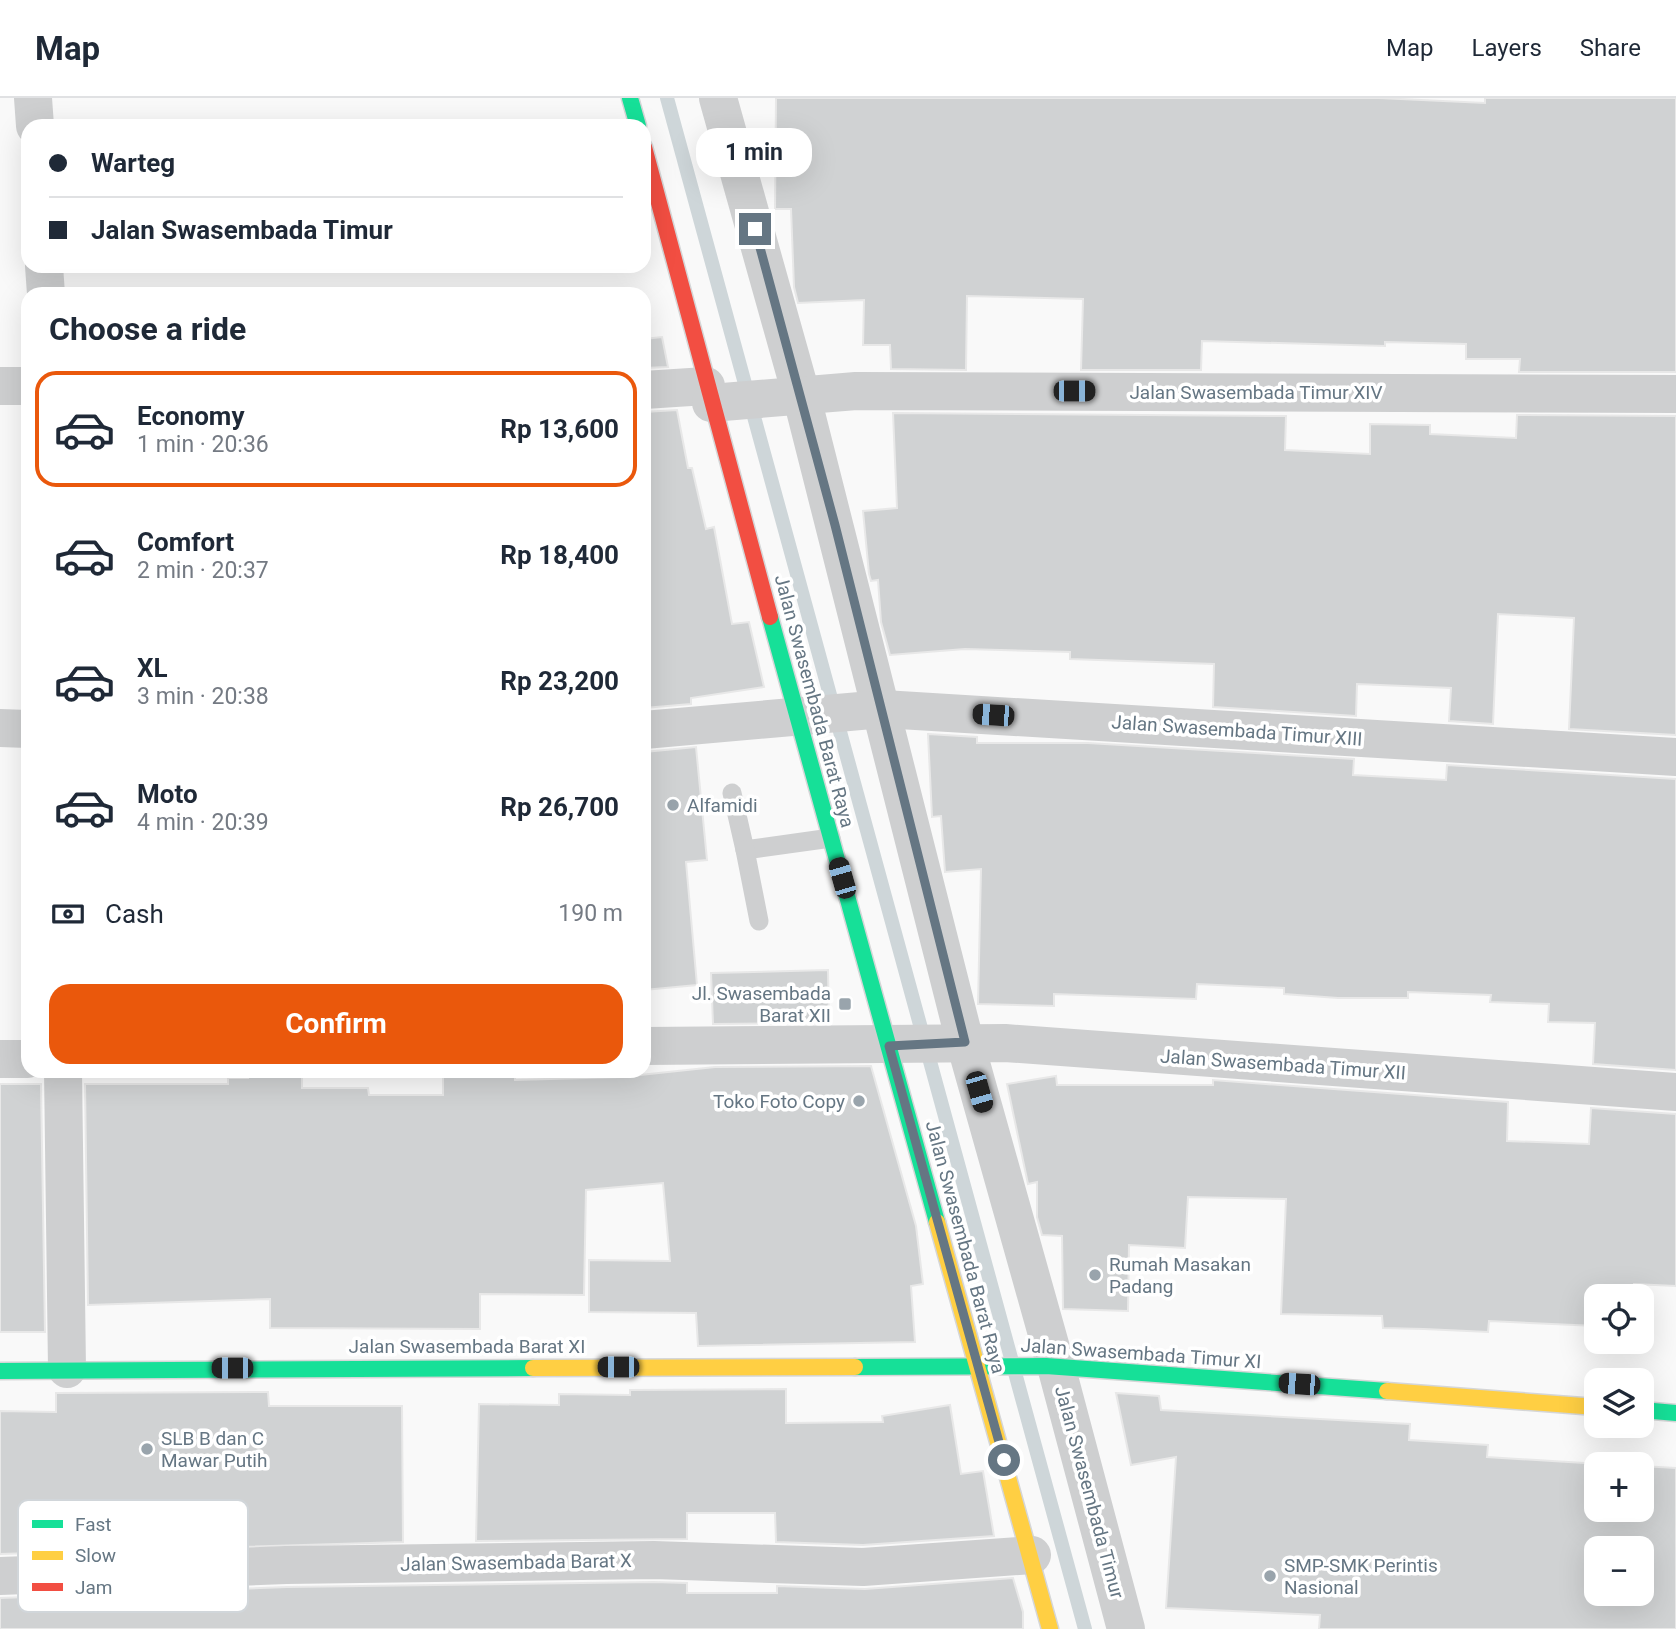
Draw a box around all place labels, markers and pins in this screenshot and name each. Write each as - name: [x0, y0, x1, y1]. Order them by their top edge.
- place label: Alfamidi: [687, 794, 758, 817]
- marker: Alfamidi: [665, 797, 681, 813]
- place label: Jl. Swasembada Barat XII: [692, 982, 831, 1027]
- marker: Jl. Swasembada Barat XII: [837, 996, 853, 1012]
- place label: Toko Foto Copy: [713, 1090, 845, 1113]
- marker: Toko Foto Copy: [851, 1093, 867, 1109]
- place label: Rumah Masakan Padang: [1109, 1253, 1251, 1298]
- marker: Rumah Masakan Padang: [1087, 1267, 1103, 1283]
- place label: SLB B dan C Mawar Putih: [161, 1427, 267, 1472]
- marker: SLB B dan C Mawar Putih: [139, 1441, 155, 1457]
- place label: SMP-SMK Perintis Nasional: [1284, 1554, 1438, 1599]
- marker: SMP-SMK Perintis Nasional: [1262, 1568, 1278, 1584]

